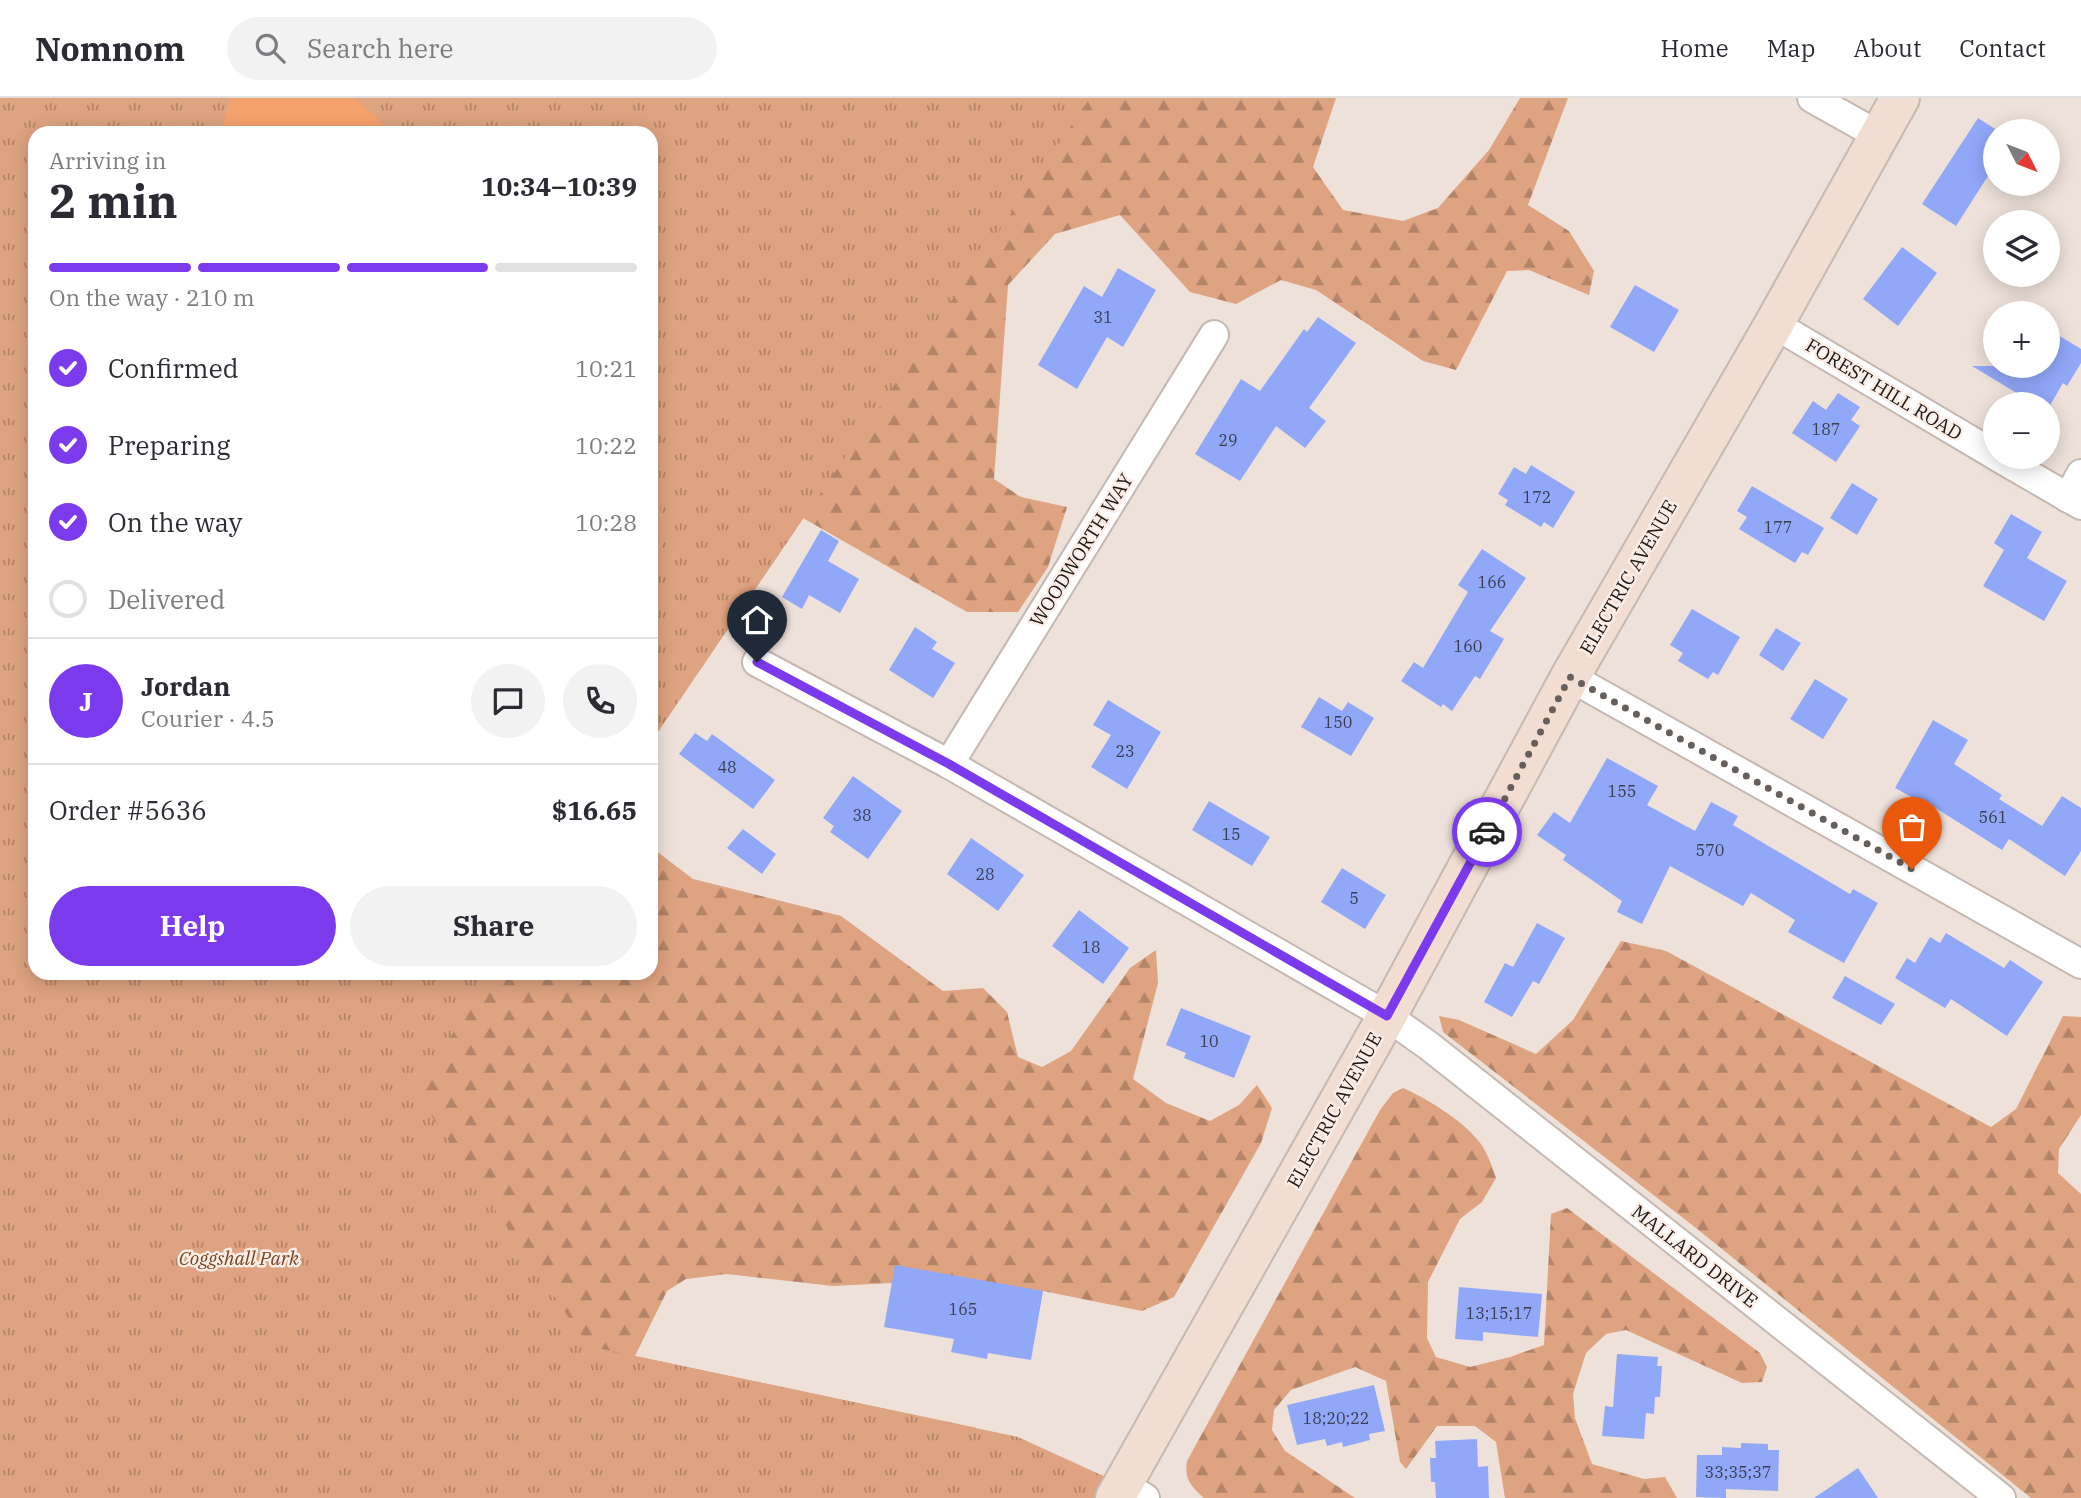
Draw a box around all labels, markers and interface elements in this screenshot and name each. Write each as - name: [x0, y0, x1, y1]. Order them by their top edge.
- search box: [227, 17, 717, 80]
- text: Nomnom: [35, 27, 185, 70]
- icon: search: [251, 29, 289, 67]
- text: Search here: [307, 31, 453, 65]
- text: Home: [1661, 32, 1729, 64]
- text: Map: [1767, 32, 1815, 64]
- text: About: [1853, 32, 1921, 64]
- text: Contact: [1959, 32, 2046, 64]
- north arrow: [1983, 119, 2060, 196]
- map controls: [1983, 119, 2060, 469]
- text: Arriving in: [49, 145, 166, 175]
- text: 10:34–10:39: [481, 169, 637, 203]
- text: 2 min: [49, 171, 178, 231]
- button: layers: [1983, 210, 2060, 287]
- text: On the way · 210 m: [49, 282, 255, 312]
- button: +: [1983, 301, 2060, 378]
- house number: 31: [1093, 307, 1113, 327]
- street label: FOREST HILL ROAD: [1801, 333, 1967, 445]
- icon: check: [49, 349, 87, 387]
- text: Confirmed: [108, 351, 239, 385]
- text: 10:21: [575, 353, 637, 383]
- button: −: [1983, 392, 2060, 469]
- house number: 187: [1812, 419, 1840, 439]
- icon: check: [49, 426, 87, 464]
- text: Preparing: [108, 428, 230, 462]
- text: 10:22: [575, 430, 637, 460]
- house number: 29: [1218, 430, 1238, 450]
- street label: WOODWORTH WAY: [1024, 469, 1138, 631]
- house number: 172: [1523, 487, 1551, 507]
- street label: ELECTRIC AVENUE: [1574, 496, 1682, 658]
- icon: check: [49, 503, 87, 541]
- text: On the way: [108, 505, 242, 539]
- text: 10:28: [575, 507, 637, 537]
- house number: 177: [1764, 517, 1792, 537]
- house number: 166: [1478, 572, 1506, 592]
- text: Delivered: [108, 582, 225, 616]
- pin: [727, 590, 787, 662]
- icon: home: [738, 601, 776, 639]
- house number: 160: [1454, 636, 1482, 656]
- button: chat: [471, 664, 545, 738]
- button: phone: [563, 664, 637, 738]
- text: Jordan: [141, 669, 231, 703]
- text: J: [79, 684, 93, 718]
- text: Courier · 4.5: [141, 703, 275, 733]
- house number: 150: [1324, 712, 1352, 732]
- house number: 23: [1115, 741, 1135, 761]
- house number: 48: [717, 757, 737, 777]
- house number: 155: [1608, 781, 1636, 801]
- text: Order #5636: [49, 793, 207, 827]
- text: $16.65: [552, 793, 637, 827]
- courier: [1452, 797, 1522, 867]
- pin: [1882, 797, 1942, 869]
- house number: 38: [852, 805, 872, 825]
- house number: 561: [1979, 807, 2007, 827]
- icon: bag: [1893, 808, 1931, 846]
- icon: car: [1468, 813, 1506, 851]
- house number: 15: [1221, 824, 1241, 844]
- house number: 570: [1696, 840, 1724, 860]
- house number: 28: [975, 864, 995, 884]
- button: Help: [49, 886, 336, 966]
- button: Share: [350, 886, 637, 966]
- house number: 5: [1349, 888, 1359, 908]
- house number: 18: [1081, 937, 1101, 957]
- street label: ELECTRIC AVENUE: [1281, 1028, 1387, 1192]
- house number: 10: [1199, 1031, 1219, 1051]
- street label: MALLARD DRIVE: [1627, 1199, 1763, 1313]
- park label: Coggshall Park: [179, 1246, 300, 1270]
- house number: 165: [949, 1299, 977, 1319]
- house number: 13;15;17: [1466, 1303, 1532, 1323]
- house number: 18;20;22: [1303, 1408, 1369, 1428]
- house number: 33;35;37: [1705, 1462, 1771, 1482]

